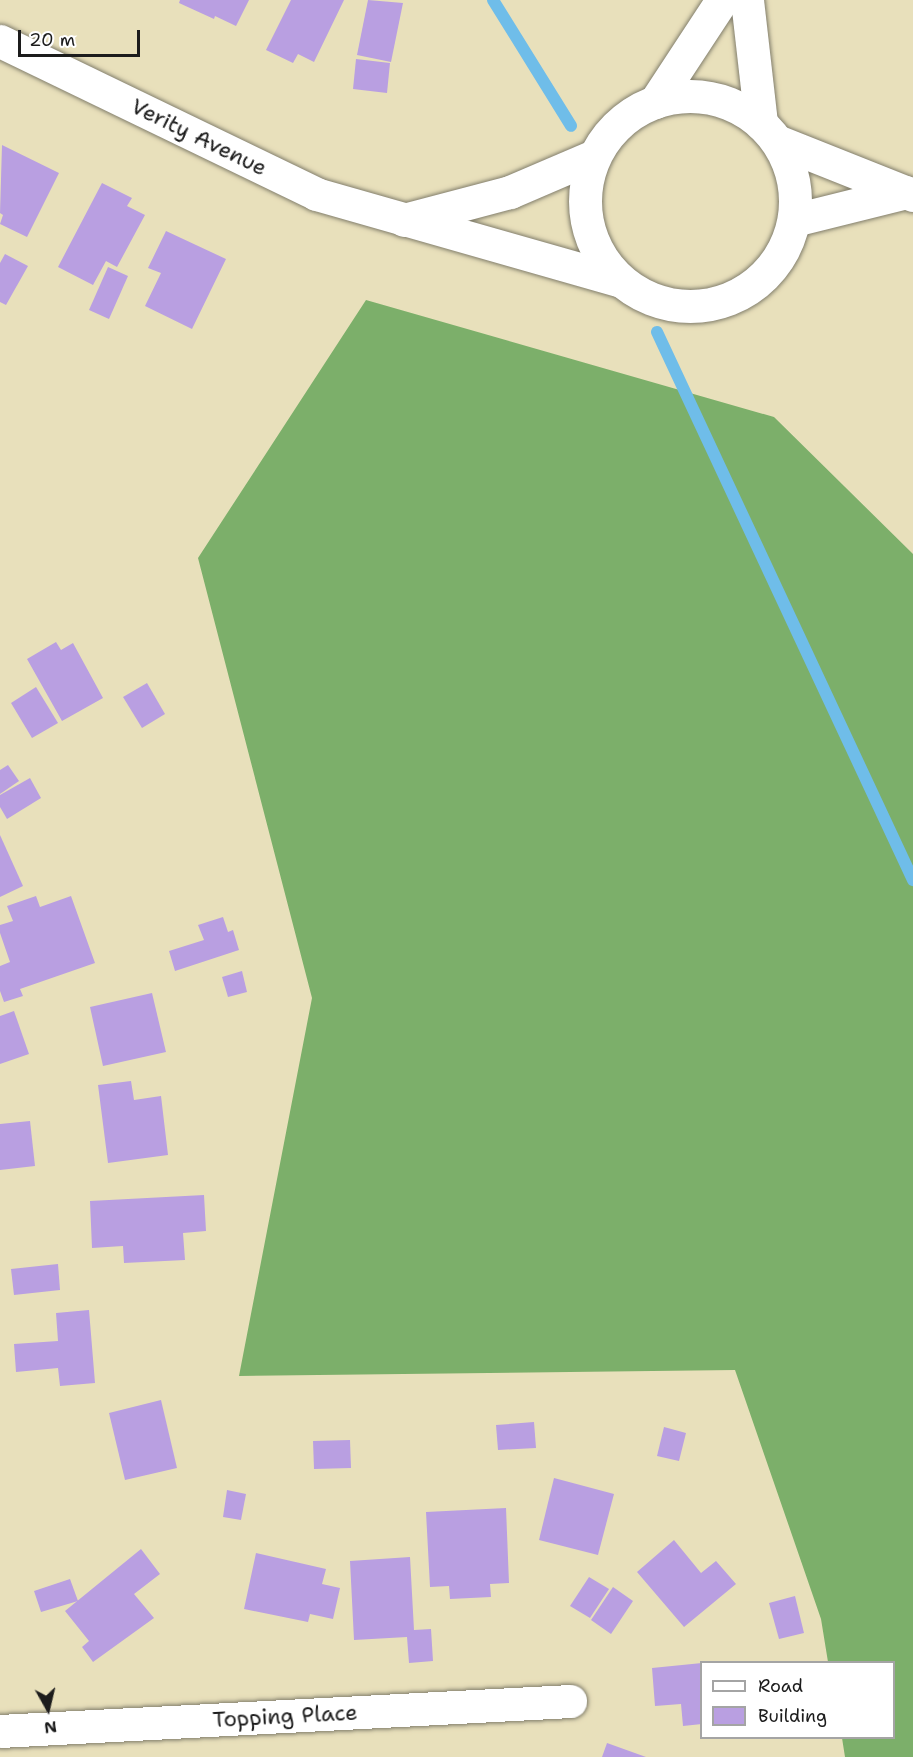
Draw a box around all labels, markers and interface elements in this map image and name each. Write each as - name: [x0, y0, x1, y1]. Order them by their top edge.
- scale bar: [21, 18, 142, 56]
- text: 20 m: [29, 28, 75, 52]
- street label: Verity Avenue: [127, 93, 271, 181]
- legend: [700, 1661, 895, 1739]
- text: Road: [758, 1674, 803, 1698]
- north arrow: [18, 1679, 78, 1739]
- street label: Topping Place: [212, 1699, 358, 1733]
- text: Building: [758, 1704, 827, 1728]
- text: N: [43, 1716, 58, 1739]

